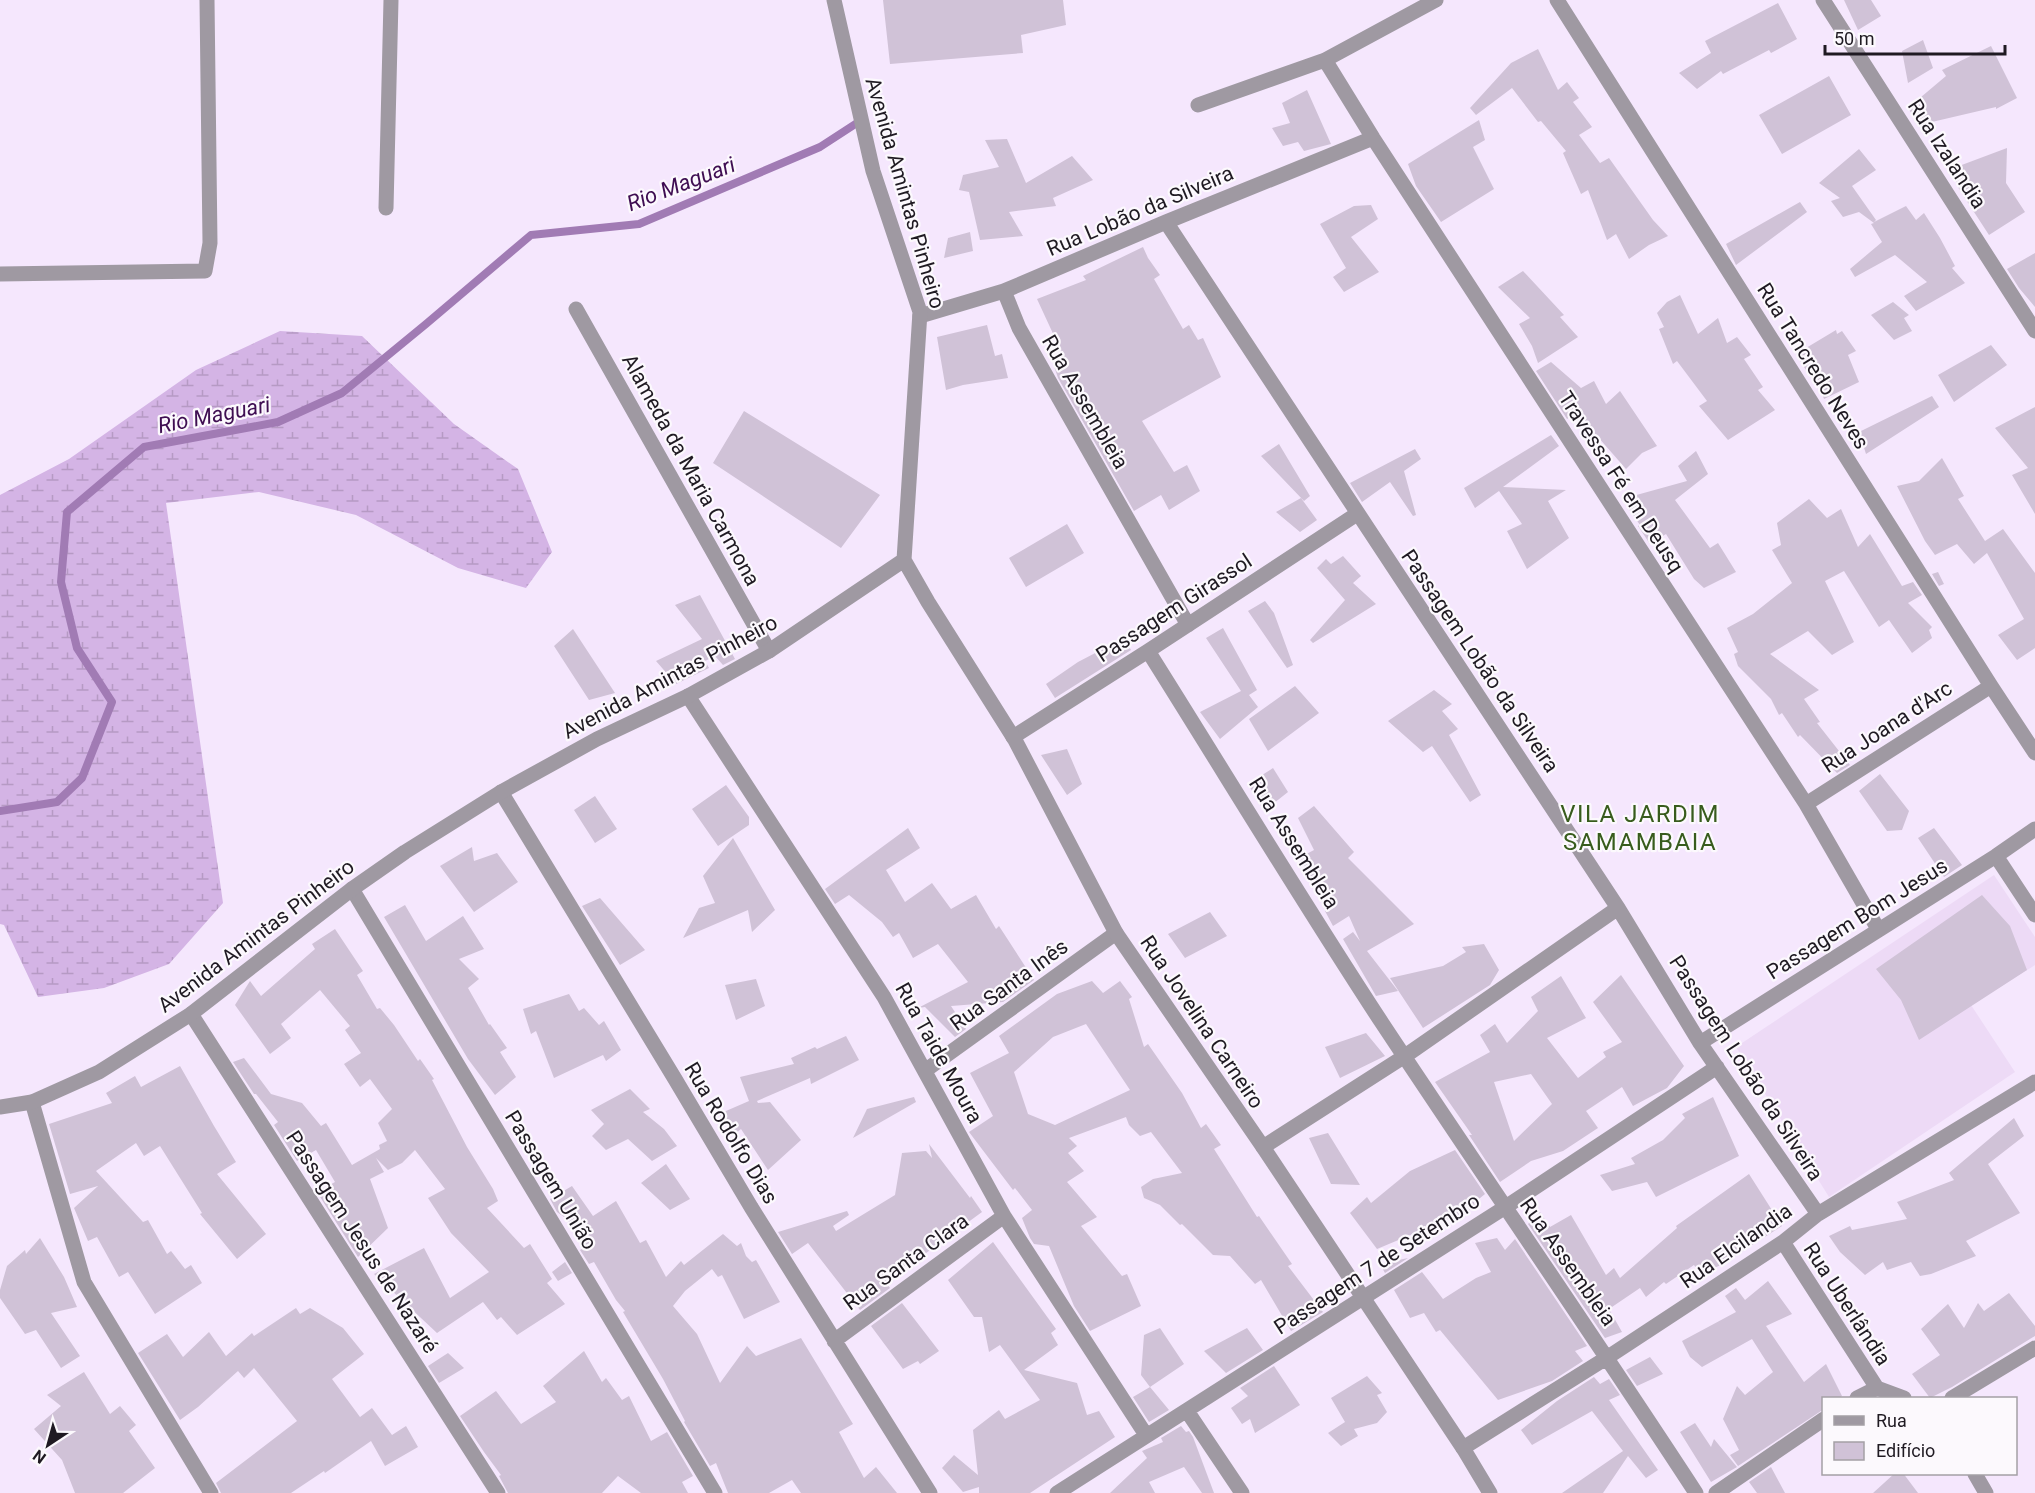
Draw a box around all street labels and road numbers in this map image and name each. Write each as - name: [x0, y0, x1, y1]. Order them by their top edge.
- street label: Avenida Amintas Pinheiro: [860, 75, 950, 311]
- street label: Rua Izalandia: [1903, 95, 1991, 213]
- street label: Rua Lobão da Silveira: [1043, 161, 1237, 261]
- street label: Rua Tancredo Neves: [1752, 279, 1874, 453]
- street label: Rua Assembleia: [1037, 331, 1133, 473]
- street label: Alameda da Maria Carmona: [617, 350, 765, 590]
- street label: Travessa Fé em Deusq: [1553, 387, 1689, 577]
- street label: Passagem Lobão da Silveira: [1396, 545, 1564, 777]
- street label: Passagem Girassol: [1092, 549, 1256, 667]
- street label: Avenida Amintas Pinheiro: [559, 610, 781, 744]
- street label: Rua Joana d'Arc: [1817, 676, 1957, 778]
- street label: Rua Assembleia: [1244, 773, 1344, 913]
- street label: Passagem Bom Jesus: [1762, 853, 1952, 985]
- street label: Avenida Amintas Pinheiro: [153, 854, 359, 1018]
- street label: Rua Jovelina Carneiro: [1135, 931, 1269, 1113]
- street label: Rua Santa Inês: [946, 934, 1072, 1036]
- street label: Passagem Lobão da Silveira: [1664, 951, 1828, 1185]
- street label: Rua Taide Moura: [890, 979, 988, 1127]
- street label: Rua Rodolfo Dias: [679, 1058, 783, 1208]
- street label: Passagem União: [500, 1106, 602, 1254]
- street label: Passagem Jesus de Nazaré: [281, 1126, 443, 1358]
- street label: Passagem 7 de Setembro: [1270, 1189, 1484, 1339]
- street label: Rua Assembleia: [1515, 1193, 1621, 1331]
- street label: Rua Elcilandia: [1676, 1199, 1796, 1293]
- street label: Rua Santa Clara: [839, 1209, 973, 1315]
- street label: Rua Uberlândia: [1798, 1238, 1896, 1370]

